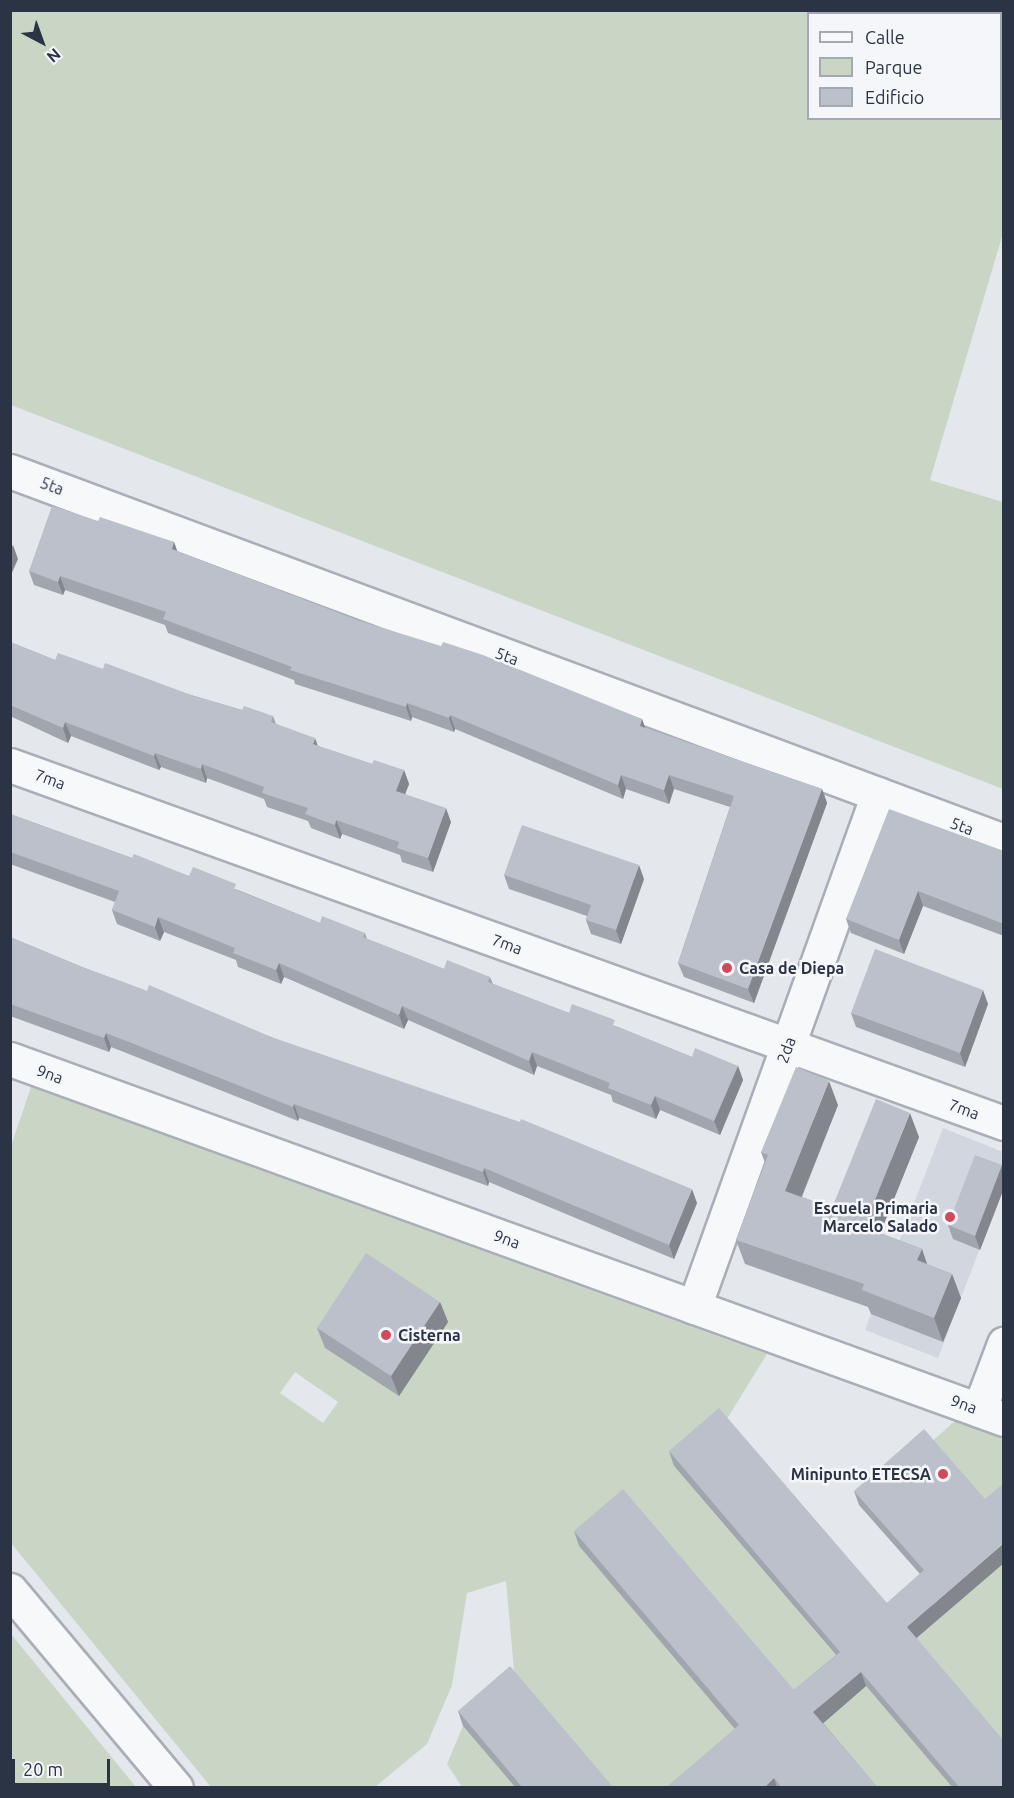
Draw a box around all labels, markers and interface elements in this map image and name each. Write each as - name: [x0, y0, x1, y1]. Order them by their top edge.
- north arrow: [12, 12, 72, 72]
- legend: [807, 12, 1002, 120]
- text: Calle: [865, 27, 905, 47]
- text: N: [43, 45, 64, 66]
- text: Parque: [865, 57, 922, 77]
- text: Edificio: [865, 87, 924, 107]
- street label: 5ta: [38, 473, 66, 499]
- street label: 5ta: [493, 643, 521, 669]
- street label: 7ma: [32, 765, 68, 793]
- street label: 5ta: [948, 813, 976, 839]
- street label: 7ma: [489, 930, 525, 958]
- place label: Casa de Diepa: [739, 958, 844, 978]
- marker: Casa de Diepa: [720, 961, 734, 975]
- street label: 2da: [772, 1034, 800, 1066]
- street label: 9na: [34, 1060, 66, 1088]
- street label: 7ma: [946, 1095, 982, 1123]
- place label: Escuela Primaria Marcelo Salado: [814, 1198, 938, 1236]
- marker: Escuela Primaria Marcelo Salado: [943, 1210, 957, 1224]
- street label: 9na: [491, 1225, 523, 1253]
- place label: Cisterna: [398, 1325, 461, 1345]
- marker: Cisterna: [379, 1328, 393, 1342]
- street label: 9na: [948, 1390, 980, 1418]
- place label: Minipunto ETECSA: [791, 1464, 931, 1484]
- marker: Minipunto ETECSA: [936, 1467, 950, 1481]
- scale bar: [15, 1747, 112, 1785]
- text: 20 m: [23, 1759, 63, 1779]

